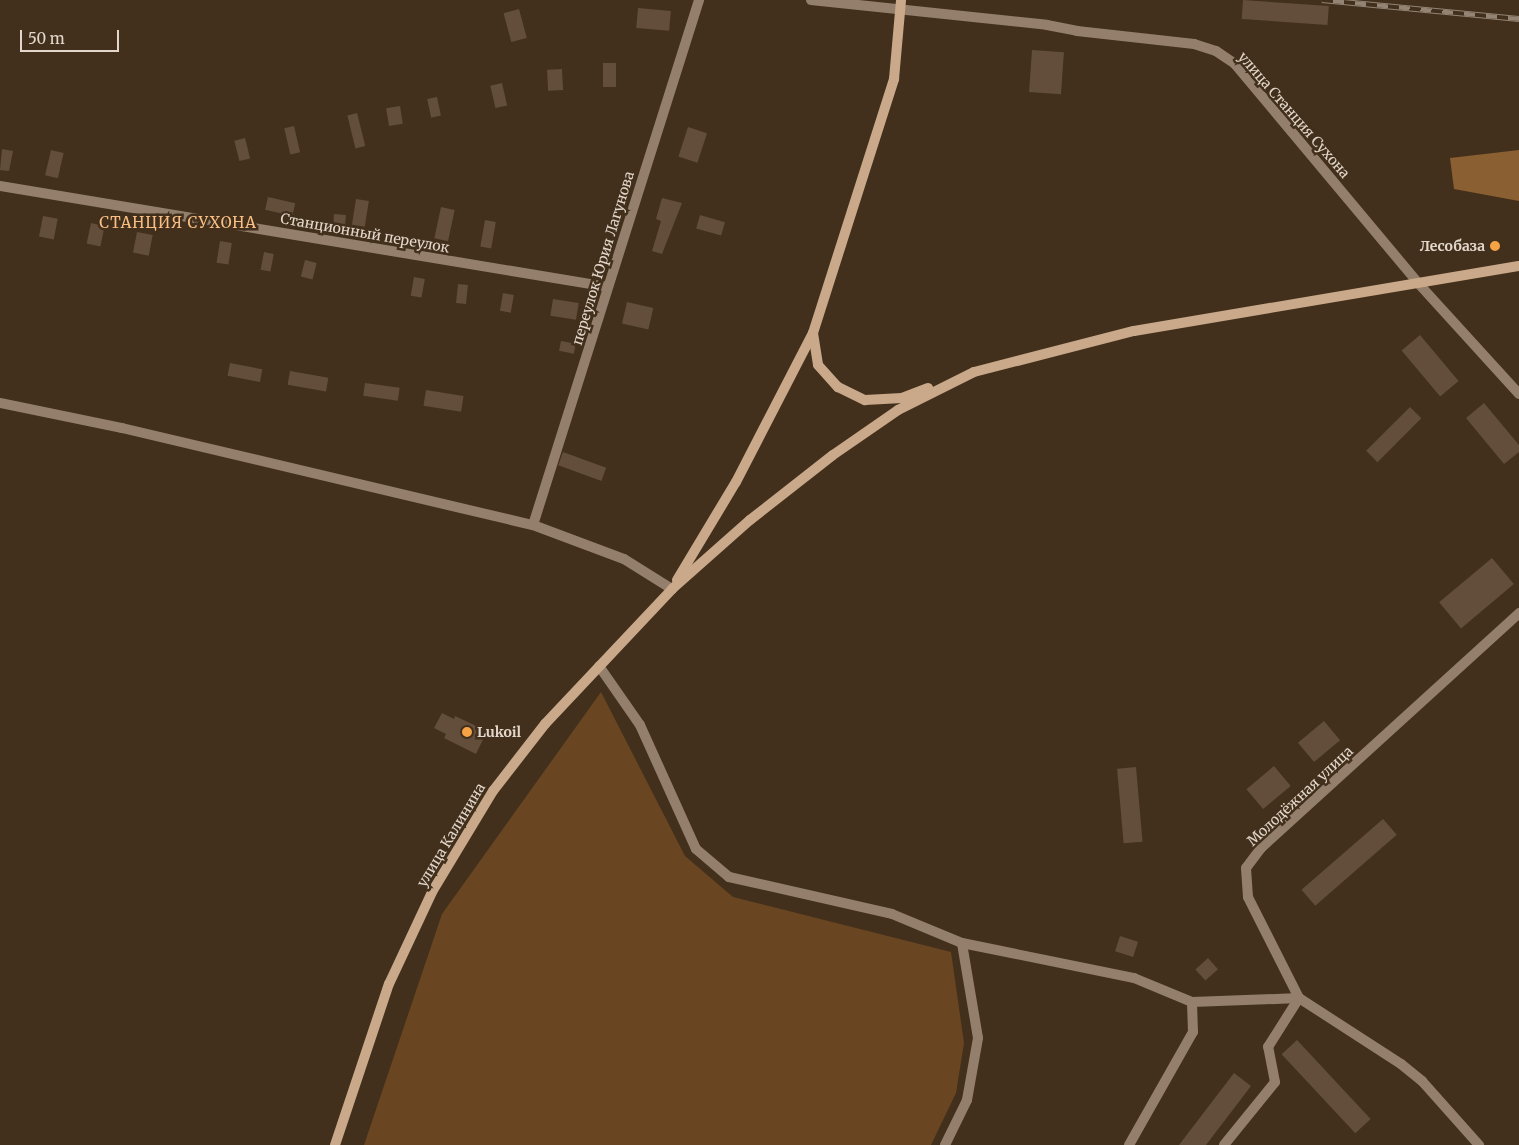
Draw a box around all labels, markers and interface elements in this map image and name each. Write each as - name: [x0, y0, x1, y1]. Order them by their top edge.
- scale bar: [22, 20, 121, 52]
- text: 50 m: [28, 29, 65, 48]
- street label: улица Станция Сухона: [1235, 49, 1353, 181]
- street label: переулок Юрия Лагунова: [569, 169, 637, 347]
- street label: Станционный переулок: [279, 210, 451, 256]
- district label: СТАНЦИЯ СУХОНА: [97, 214, 259, 232]
- place label: Лесобаза: [1420, 238, 1485, 254]
- marker: Лесобаза: [1489, 240, 1501, 252]
- place label: Lukoil: [477, 724, 521, 740]
- marker: Lukoil: [461, 726, 473, 738]
- street label: Молодёжная улица: [1244, 743, 1356, 849]
- street label: улица Калинина: [413, 780, 489, 890]

